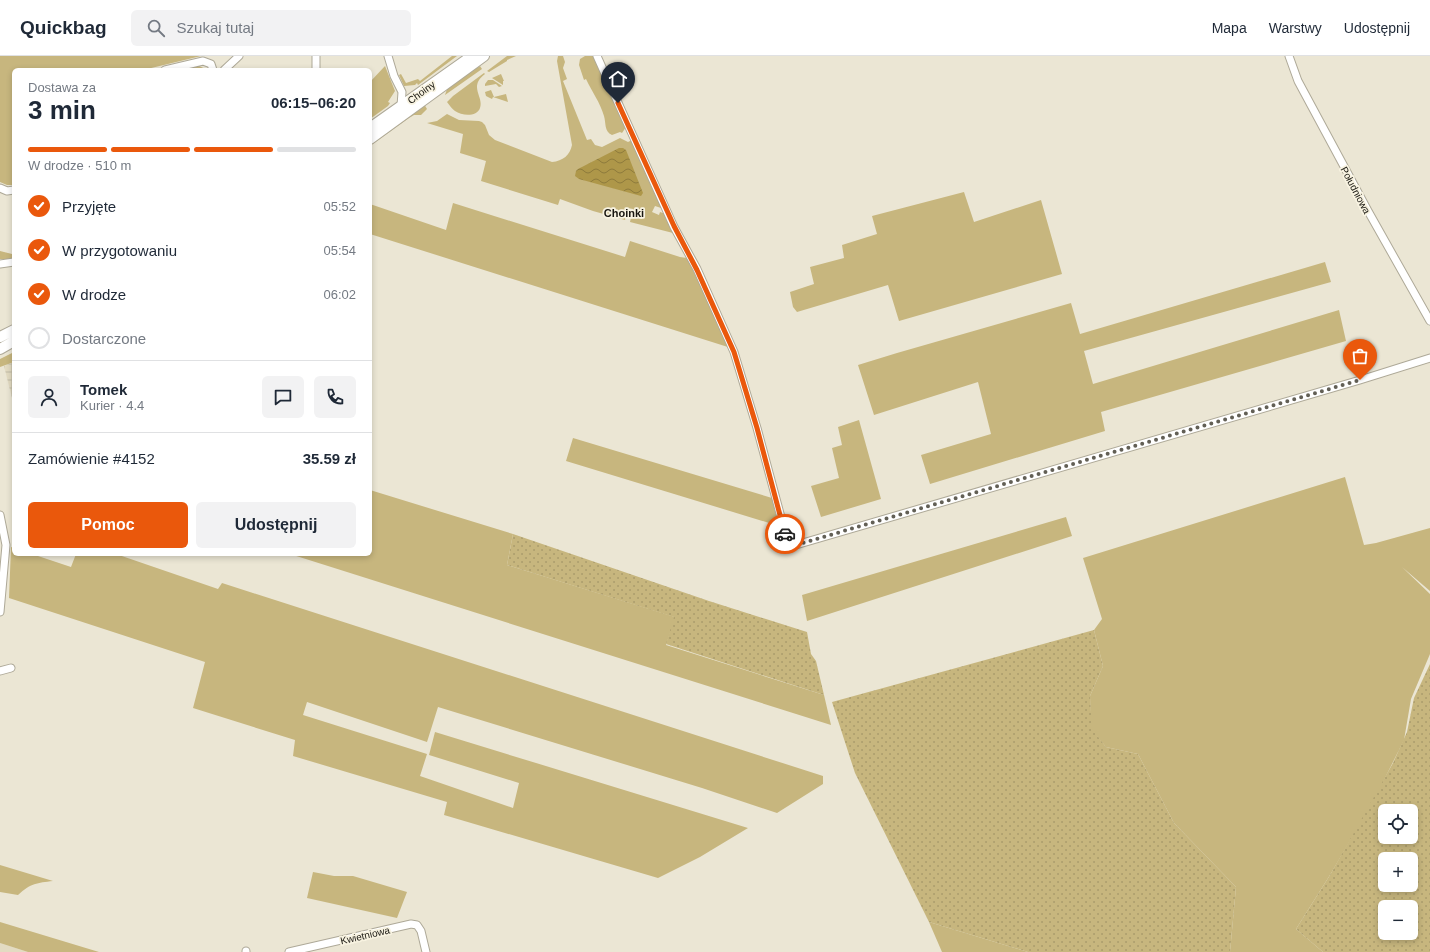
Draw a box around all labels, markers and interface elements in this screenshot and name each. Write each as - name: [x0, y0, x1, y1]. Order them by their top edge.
- search box: [131, 10, 411, 46]
- text: Quickbag: [20, 17, 107, 38]
- icon: search: [145, 17, 167, 39]
- text: Szukaj tutaj: [177, 19, 254, 36]
- text: Mapa: [1212, 20, 1247, 36]
- text: Warstwy: [1269, 20, 1322, 36]
- text: Udostępnij: [1344, 20, 1410, 36]
- pin: [601, 62, 635, 103]
- icon: home: [607, 68, 629, 90]
- street label: Choiny: [405, 79, 437, 106]
- text: Dostawa za: [28, 80, 96, 95]
- text: 06:15–06:20: [271, 94, 356, 111]
- text: 3 min: [28, 95, 96, 125]
- text: W drodze · 510 m: [28, 158, 131, 173]
- street label: Południowa: [1339, 165, 1373, 216]
- icon: check: [28, 195, 50, 217]
- text: Przyjęte: [62, 198, 116, 215]
- text: 05:52: [323, 199, 356, 214]
- district label: Choinki: [604, 207, 644, 219]
- icon: check: [28, 239, 50, 261]
- text: W przygotowaniu: [62, 242, 177, 259]
- text: 05:54: [323, 243, 356, 258]
- icon: check: [28, 283, 50, 305]
- text: W drodze: [62, 286, 126, 303]
- text: 06:02: [323, 287, 356, 302]
- text: Dostarczone: [62, 330, 146, 347]
- pin: [1343, 339, 1377, 380]
- icon: bag: [1349, 345, 1371, 367]
- button: person: [28, 376, 70, 418]
- button: chat: [262, 376, 304, 418]
- button: phone: [314, 376, 356, 418]
- text: Tomek: [80, 381, 127, 398]
- text: Kurier · 4.4: [80, 398, 144, 413]
- text: Zamówienie #4152: [28, 450, 155, 467]
- text: 35.59 zł: [303, 450, 356, 467]
- button: Pomoc: [28, 502, 188, 548]
- button: Udostępnij: [196, 502, 356, 548]
- courier: [765, 514, 805, 554]
- icon: car: [774, 523, 796, 545]
- map controls: [1378, 804, 1418, 940]
- button: locate: [1378, 804, 1418, 844]
- button: +: [1378, 852, 1418, 892]
- button: −: [1378, 900, 1418, 940]
- street label: Kwietniowa: [339, 924, 391, 947]

